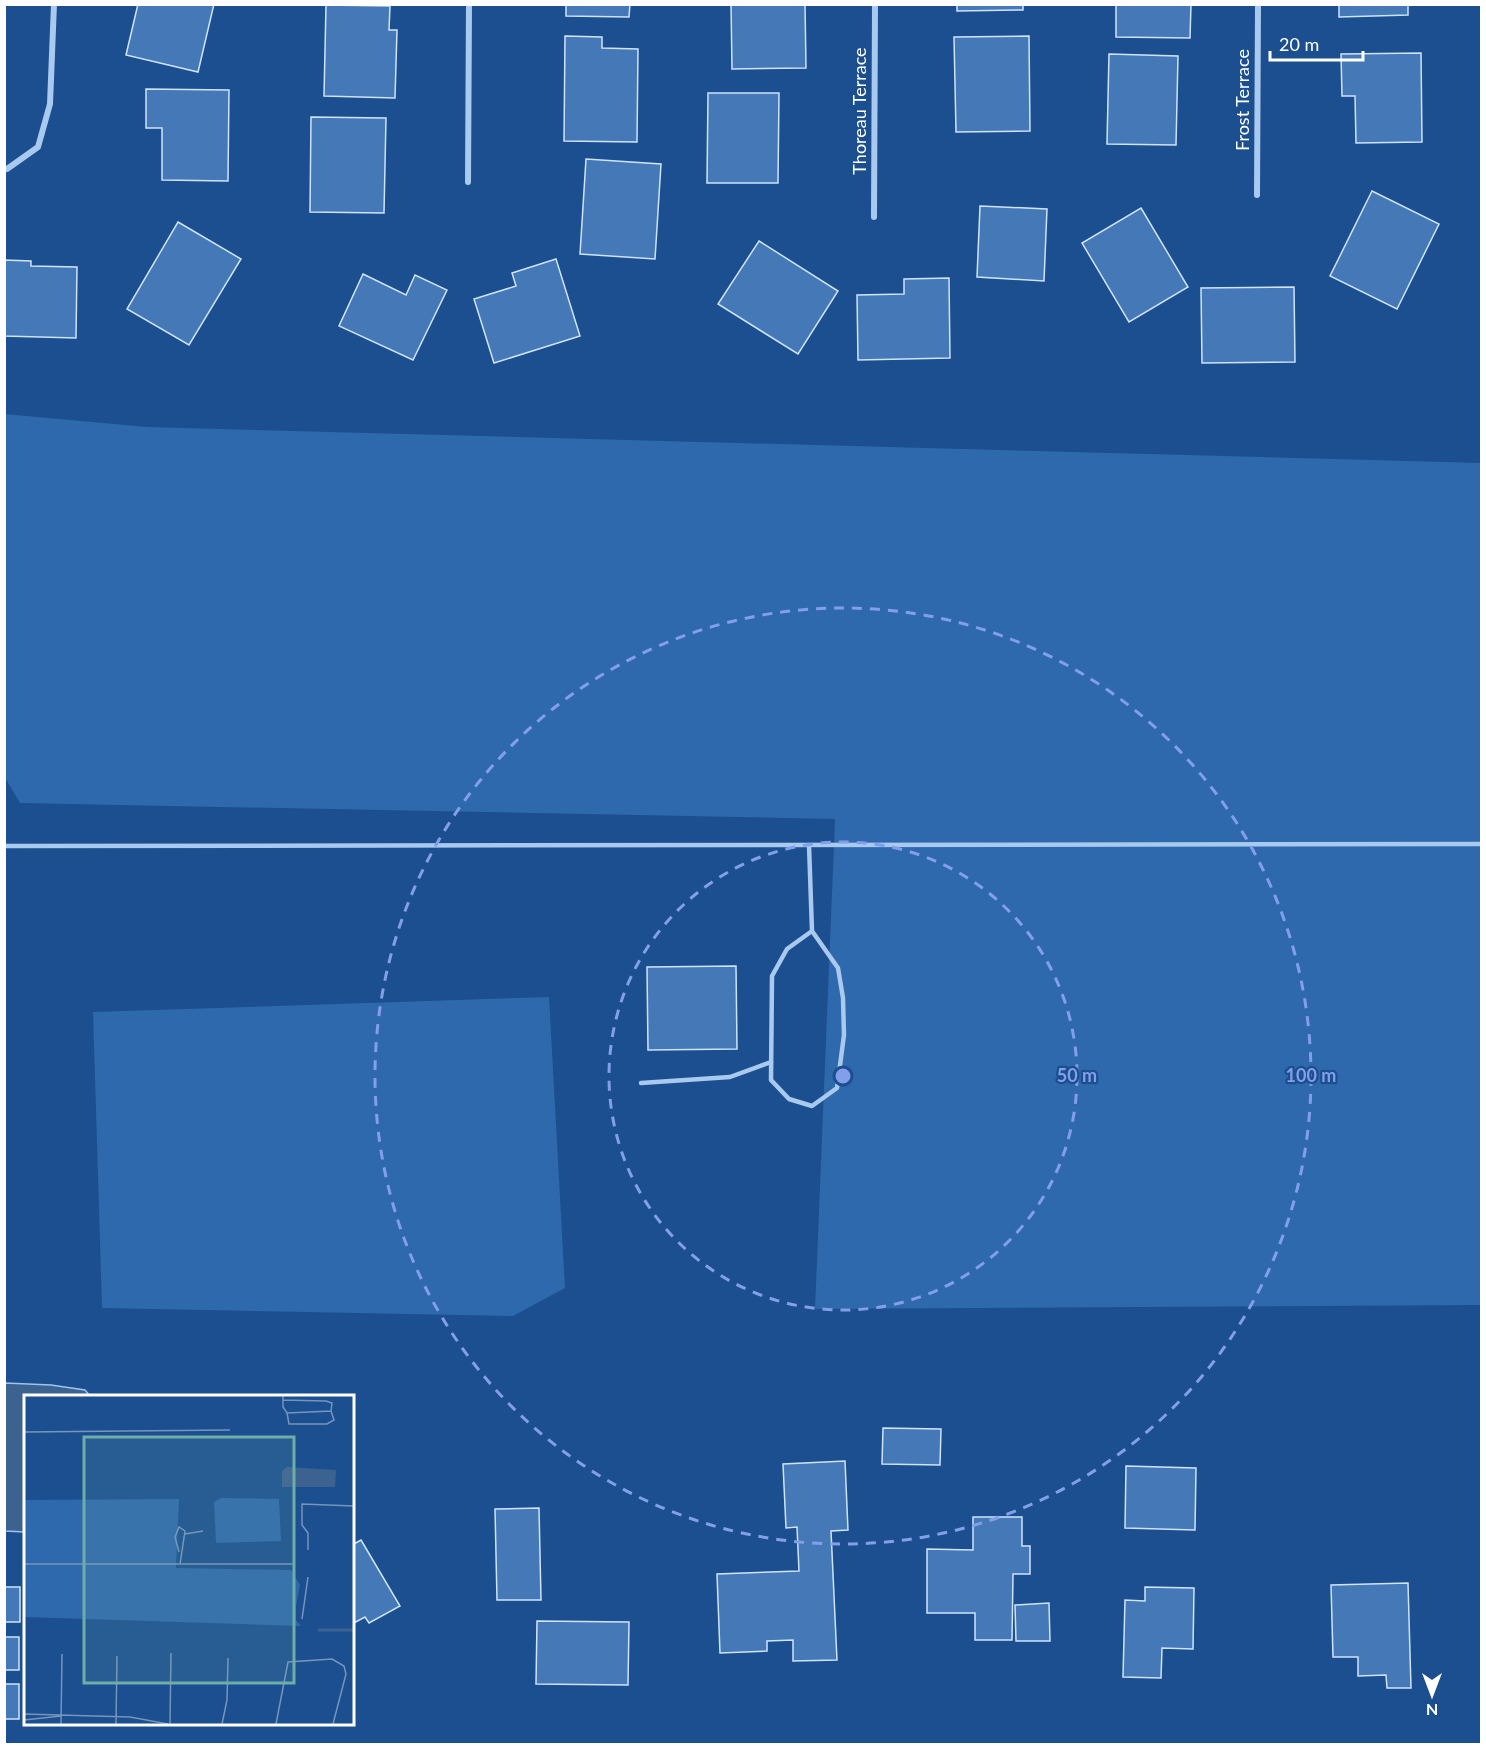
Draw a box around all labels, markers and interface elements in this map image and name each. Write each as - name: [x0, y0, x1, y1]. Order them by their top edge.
- scale bar: [1270, 24, 1363, 62]
- text: 20 m: [1279, 33, 1319, 55]
- street label: Thoreau Terrace: [848, 47, 870, 175]
- street label: Frost Terrace: [1231, 49, 1253, 151]
- text: 50 m: [1057, 1064, 1097, 1086]
- text: 100 m: [1286, 1064, 1336, 1086]
- centre of rings: [833, 1066, 853, 1086]
- inset map: [24, 1395, 354, 1725]
- north arrow: [1402, 1665, 1462, 1725]
- text: N: [1426, 1701, 1438, 1720]

